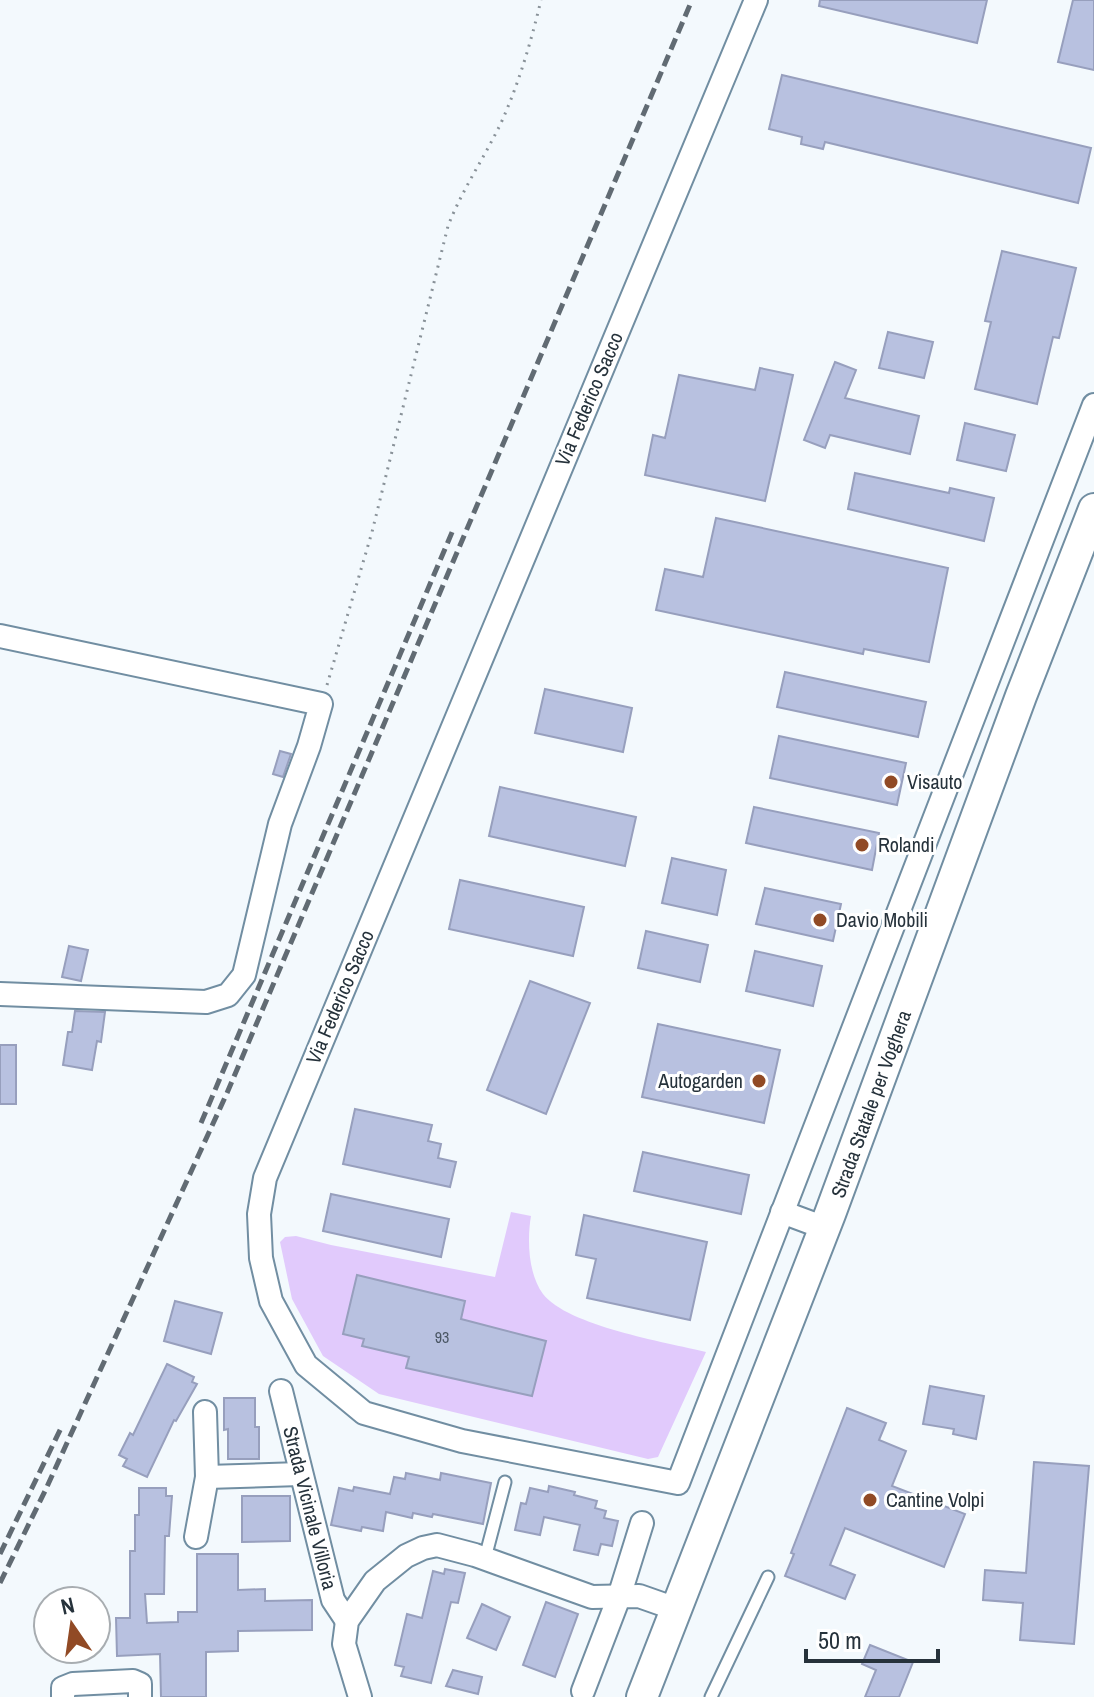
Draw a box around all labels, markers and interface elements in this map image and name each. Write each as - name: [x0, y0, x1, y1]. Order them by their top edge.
- street label: Via Federico Sacco: [548, 328, 629, 470]
- place label: Visauto: [907, 768, 962, 795]
- marker: Visauto: [882, 773, 900, 791]
- place label: Rolandi: [878, 831, 935, 858]
- marker: Rolandi: [853, 836, 871, 854]
- place label: Davio Mobili: [836, 906, 928, 933]
- marker: Davio Mobili: [811, 911, 829, 929]
- street label: Via Federico Sacco: [299, 926, 380, 1068]
- street label: Strada Statale per Voghera: [824, 1006, 917, 1201]
- place label: Autogarden: [657, 1067, 743, 1094]
- marker: Autogarden: [750, 1072, 768, 1090]
- house number: 93: [435, 1326, 449, 1348]
- street label: Strada Vicinale Villoria: [277, 1424, 344, 1592]
- place label: Cantine Volpi: [886, 1486, 984, 1513]
- marker: Cantine Volpi: [861, 1491, 879, 1509]
- north arrow: [32, 1585, 112, 1665]
- text: N: [58, 1589, 77, 1622]
- scale bar: [806, 1613, 938, 1663]
- text: 50 m: [818, 1624, 862, 1656]

